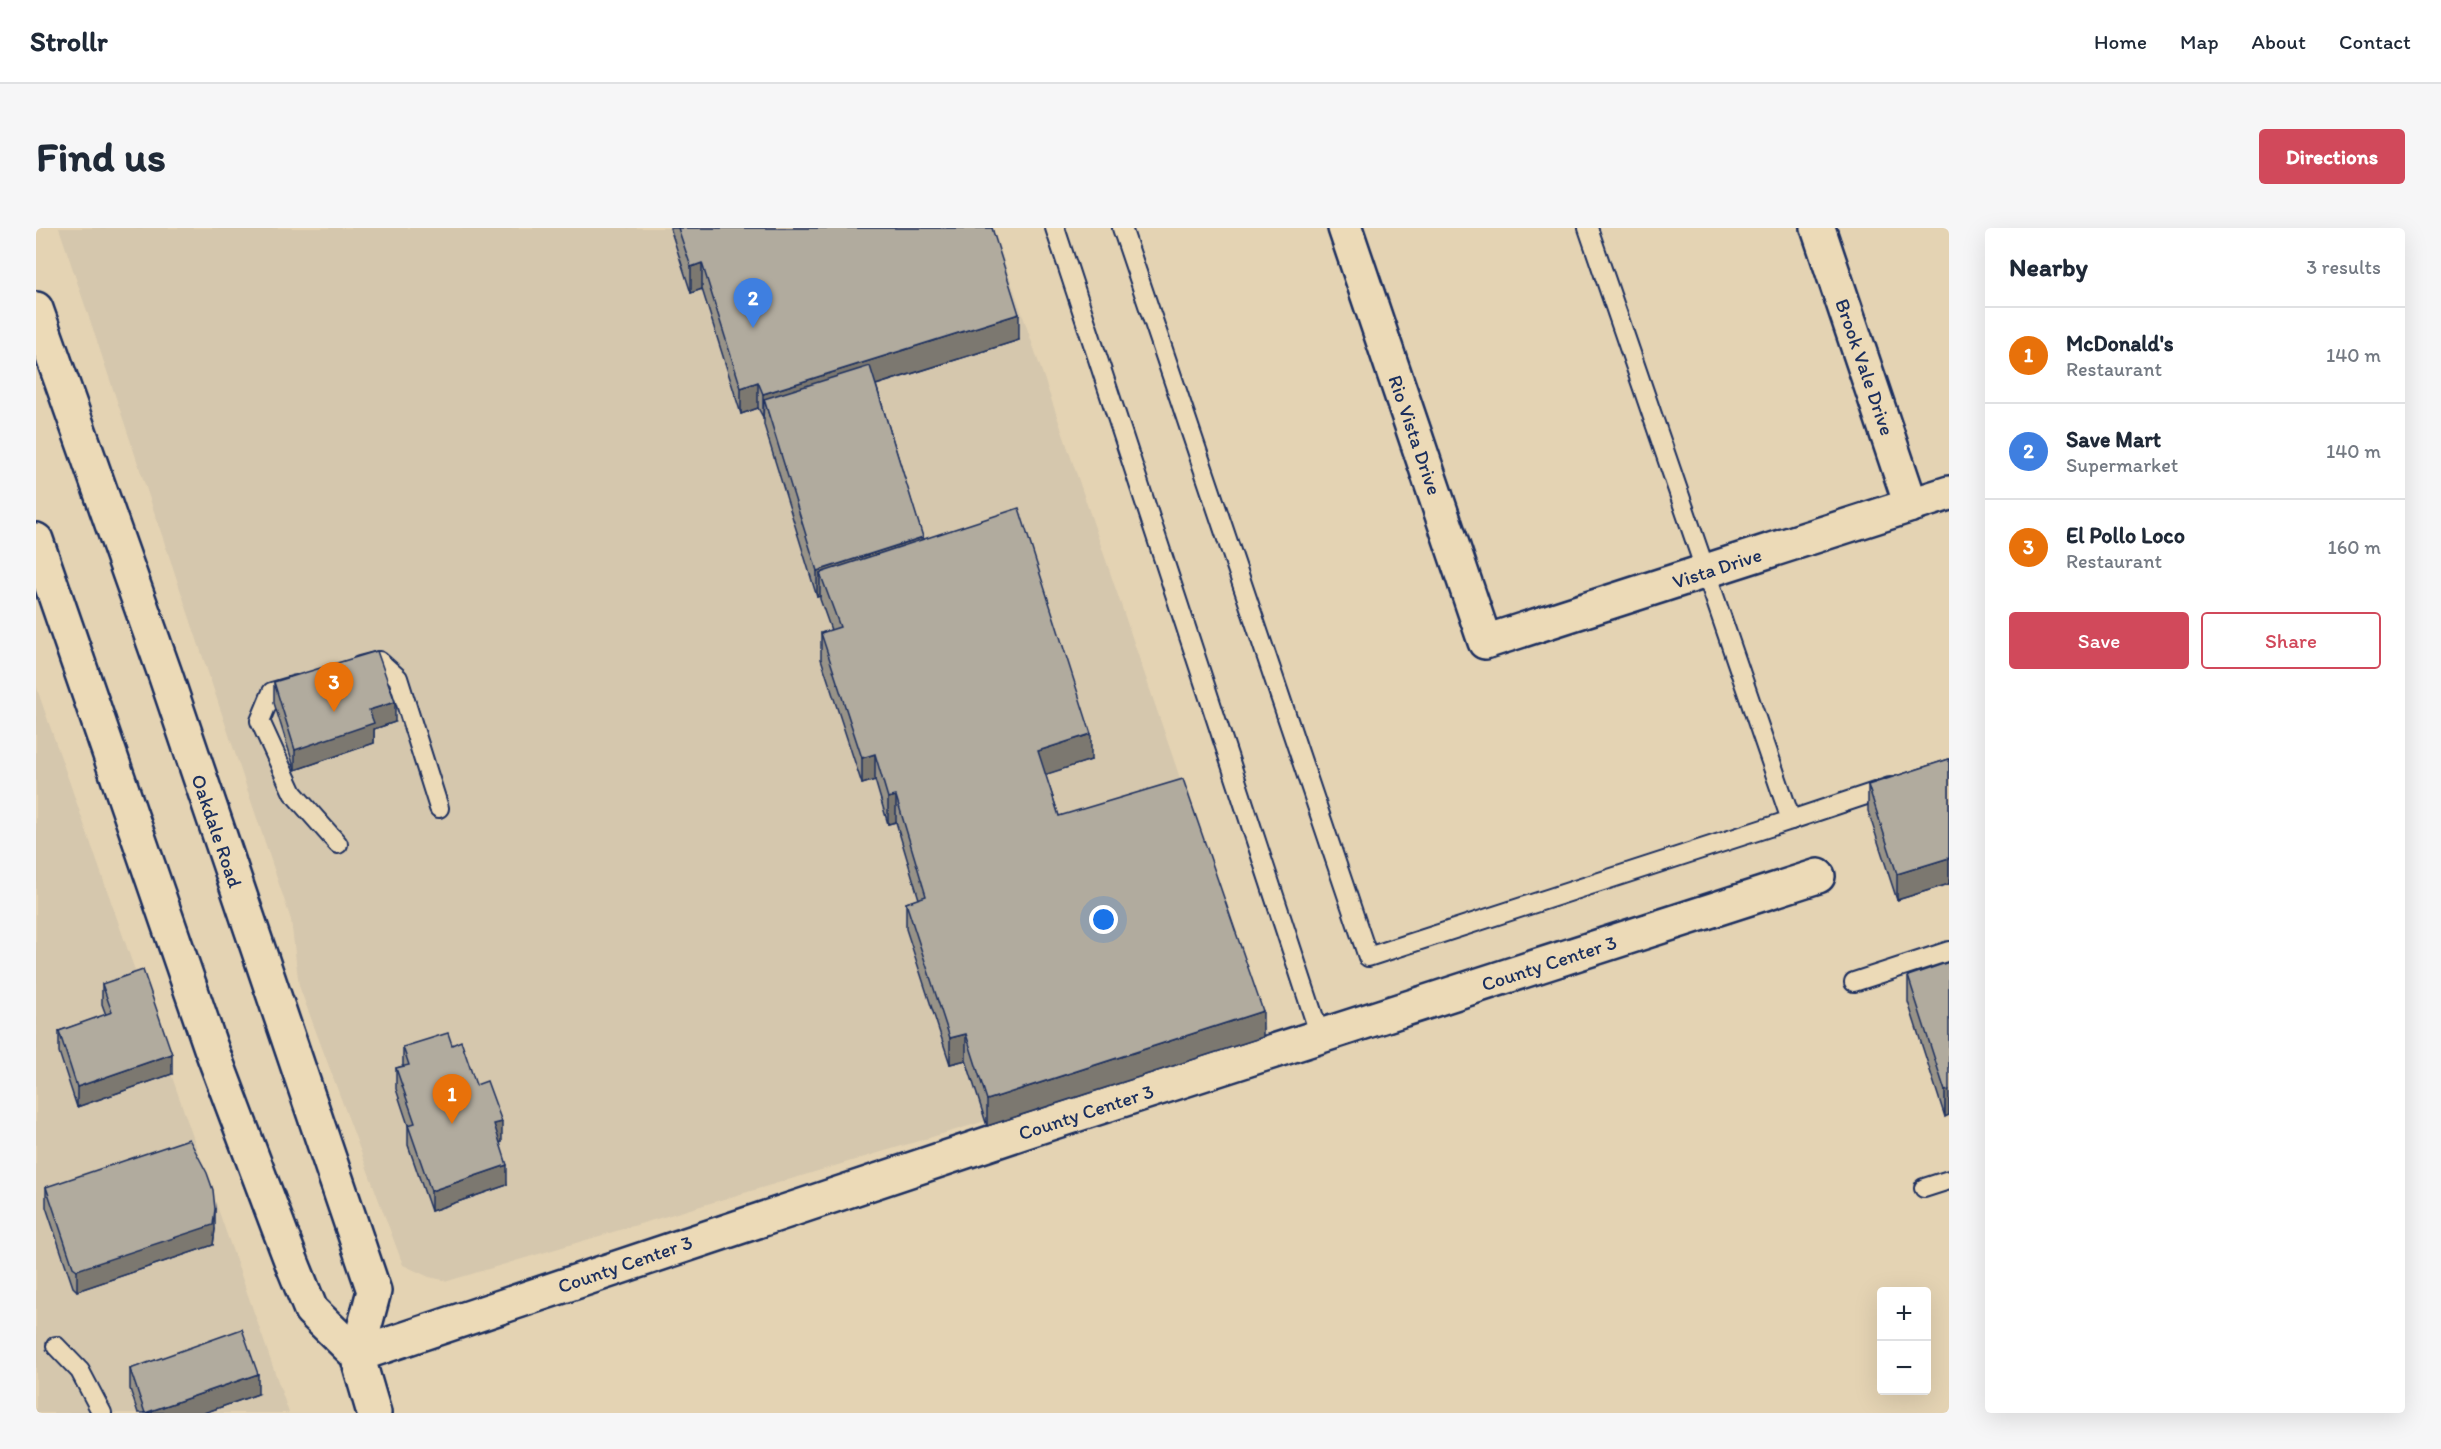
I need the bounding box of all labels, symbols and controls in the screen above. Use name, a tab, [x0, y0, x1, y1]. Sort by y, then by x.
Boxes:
text: Strollr	[30, 24, 108, 58]
text: Home	[2094, 29, 2147, 54]
text: Map	[2180, 29, 2219, 54]
text: About	[2252, 29, 2306, 54]
text: Contact	[2339, 29, 2411, 54]
button: Directions	[2259, 129, 2405, 184]
text: Find us	[36, 131, 166, 182]
text: Nearby	[2009, 251, 2088, 283]
text: 3 results	[2306, 255, 2381, 279]
pin: 2	[734, 279, 772, 328]
street label: Brook Vale Drive	[1830, 295, 1900, 439]
text: McDonald's	[2066, 330, 2174, 357]
text: 1	[2024, 343, 2033, 367]
text: 140 m	[2326, 343, 2381, 367]
text: Restaurant	[2066, 357, 2162, 381]
street label: Rio Vista Drive	[1383, 372, 1447, 498]
text: Save Mart	[2066, 426, 2161, 453]
text: 2	[2023, 439, 2034, 463]
text: 140 m	[2326, 439, 2381, 463]
text: Supermarket	[2066, 453, 2178, 477]
text: El Pollo Loco	[2066, 522, 2185, 549]
text: 3	[2023, 535, 2034, 559]
text: 160 m	[2328, 535, 2381, 559]
street label: Vista Drive	[1669, 542, 1765, 594]
text: Restaurant	[2066, 549, 2162, 573]
button: Save	[2009, 612, 2189, 669]
button: Share	[2201, 612, 2381, 669]
pin: 3	[314, 662, 354, 712]
street label: Oakdale Road	[186, 771, 248, 891]
your location	[1089, 905, 1118, 934]
street label: County Center 3	[1478, 930, 1620, 996]
pin: 1	[432, 1074, 472, 1124]
street label: County Center 3	[1015, 1079, 1157, 1145]
street label: County Center 3	[554, 1230, 696, 1298]
map controls	[1877, 1287, 1931, 1395]
button: +	[1877, 1287, 1931, 1341]
button: −	[1877, 1341, 1931, 1395]

